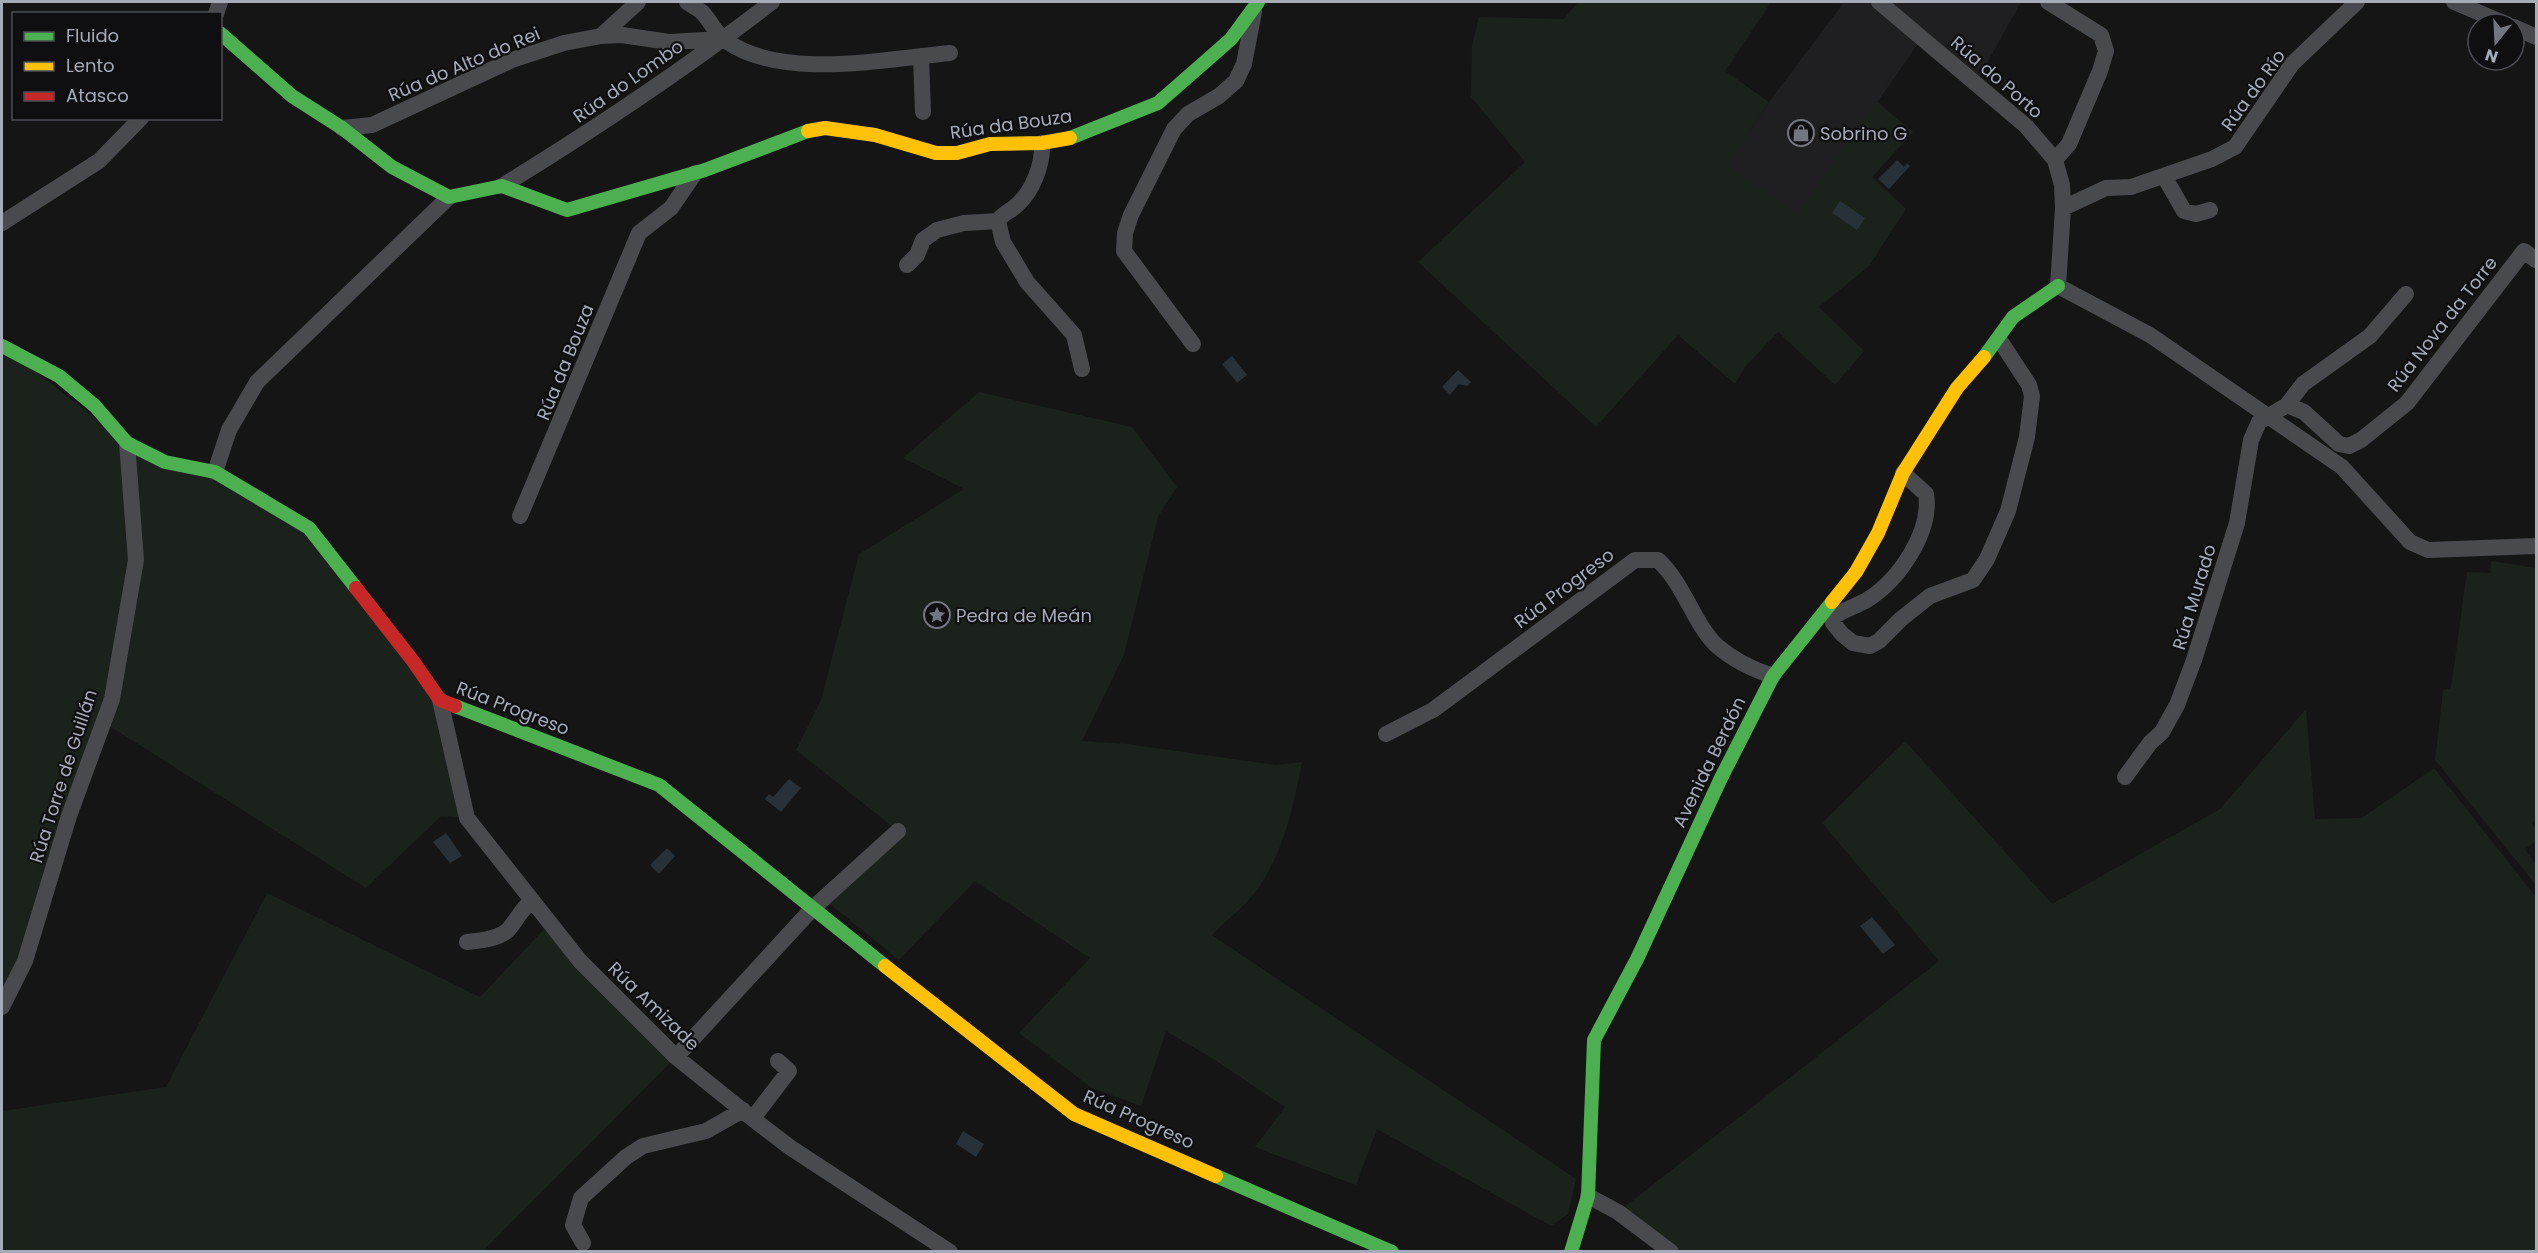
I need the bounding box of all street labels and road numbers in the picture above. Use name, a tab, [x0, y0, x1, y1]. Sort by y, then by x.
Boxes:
street label: Rúa do Alto do Rei	[384, 21, 544, 107]
street label: Rúa do Porto	[1946, 30, 2048, 124]
street label: Rúa do Lombo	[568, 34, 688, 128]
street label: Rúa do Río	[2215, 44, 2291, 136]
street label: Rúa da Bouza	[948, 103, 1074, 145]
street label: Rúa Nova da Torre	[2381, 251, 2503, 397]
street label: Rúa da Bouza	[530, 300, 600, 424]
street label: Rúa Murado	[2166, 541, 2222, 653]
street label: Rúa Progreso	[1509, 542, 1619, 634]
street label: Rúa Progreso	[453, 675, 573, 741]
street label: Rúa Torre de Guillán	[23, 686, 103, 866]
street label: Avenida Berdón	[1667, 692, 1751, 832]
street label: Rúa Amizade	[603, 956, 705, 1056]
street label: Rúa Progreso	[1080, 1083, 1198, 1155]

